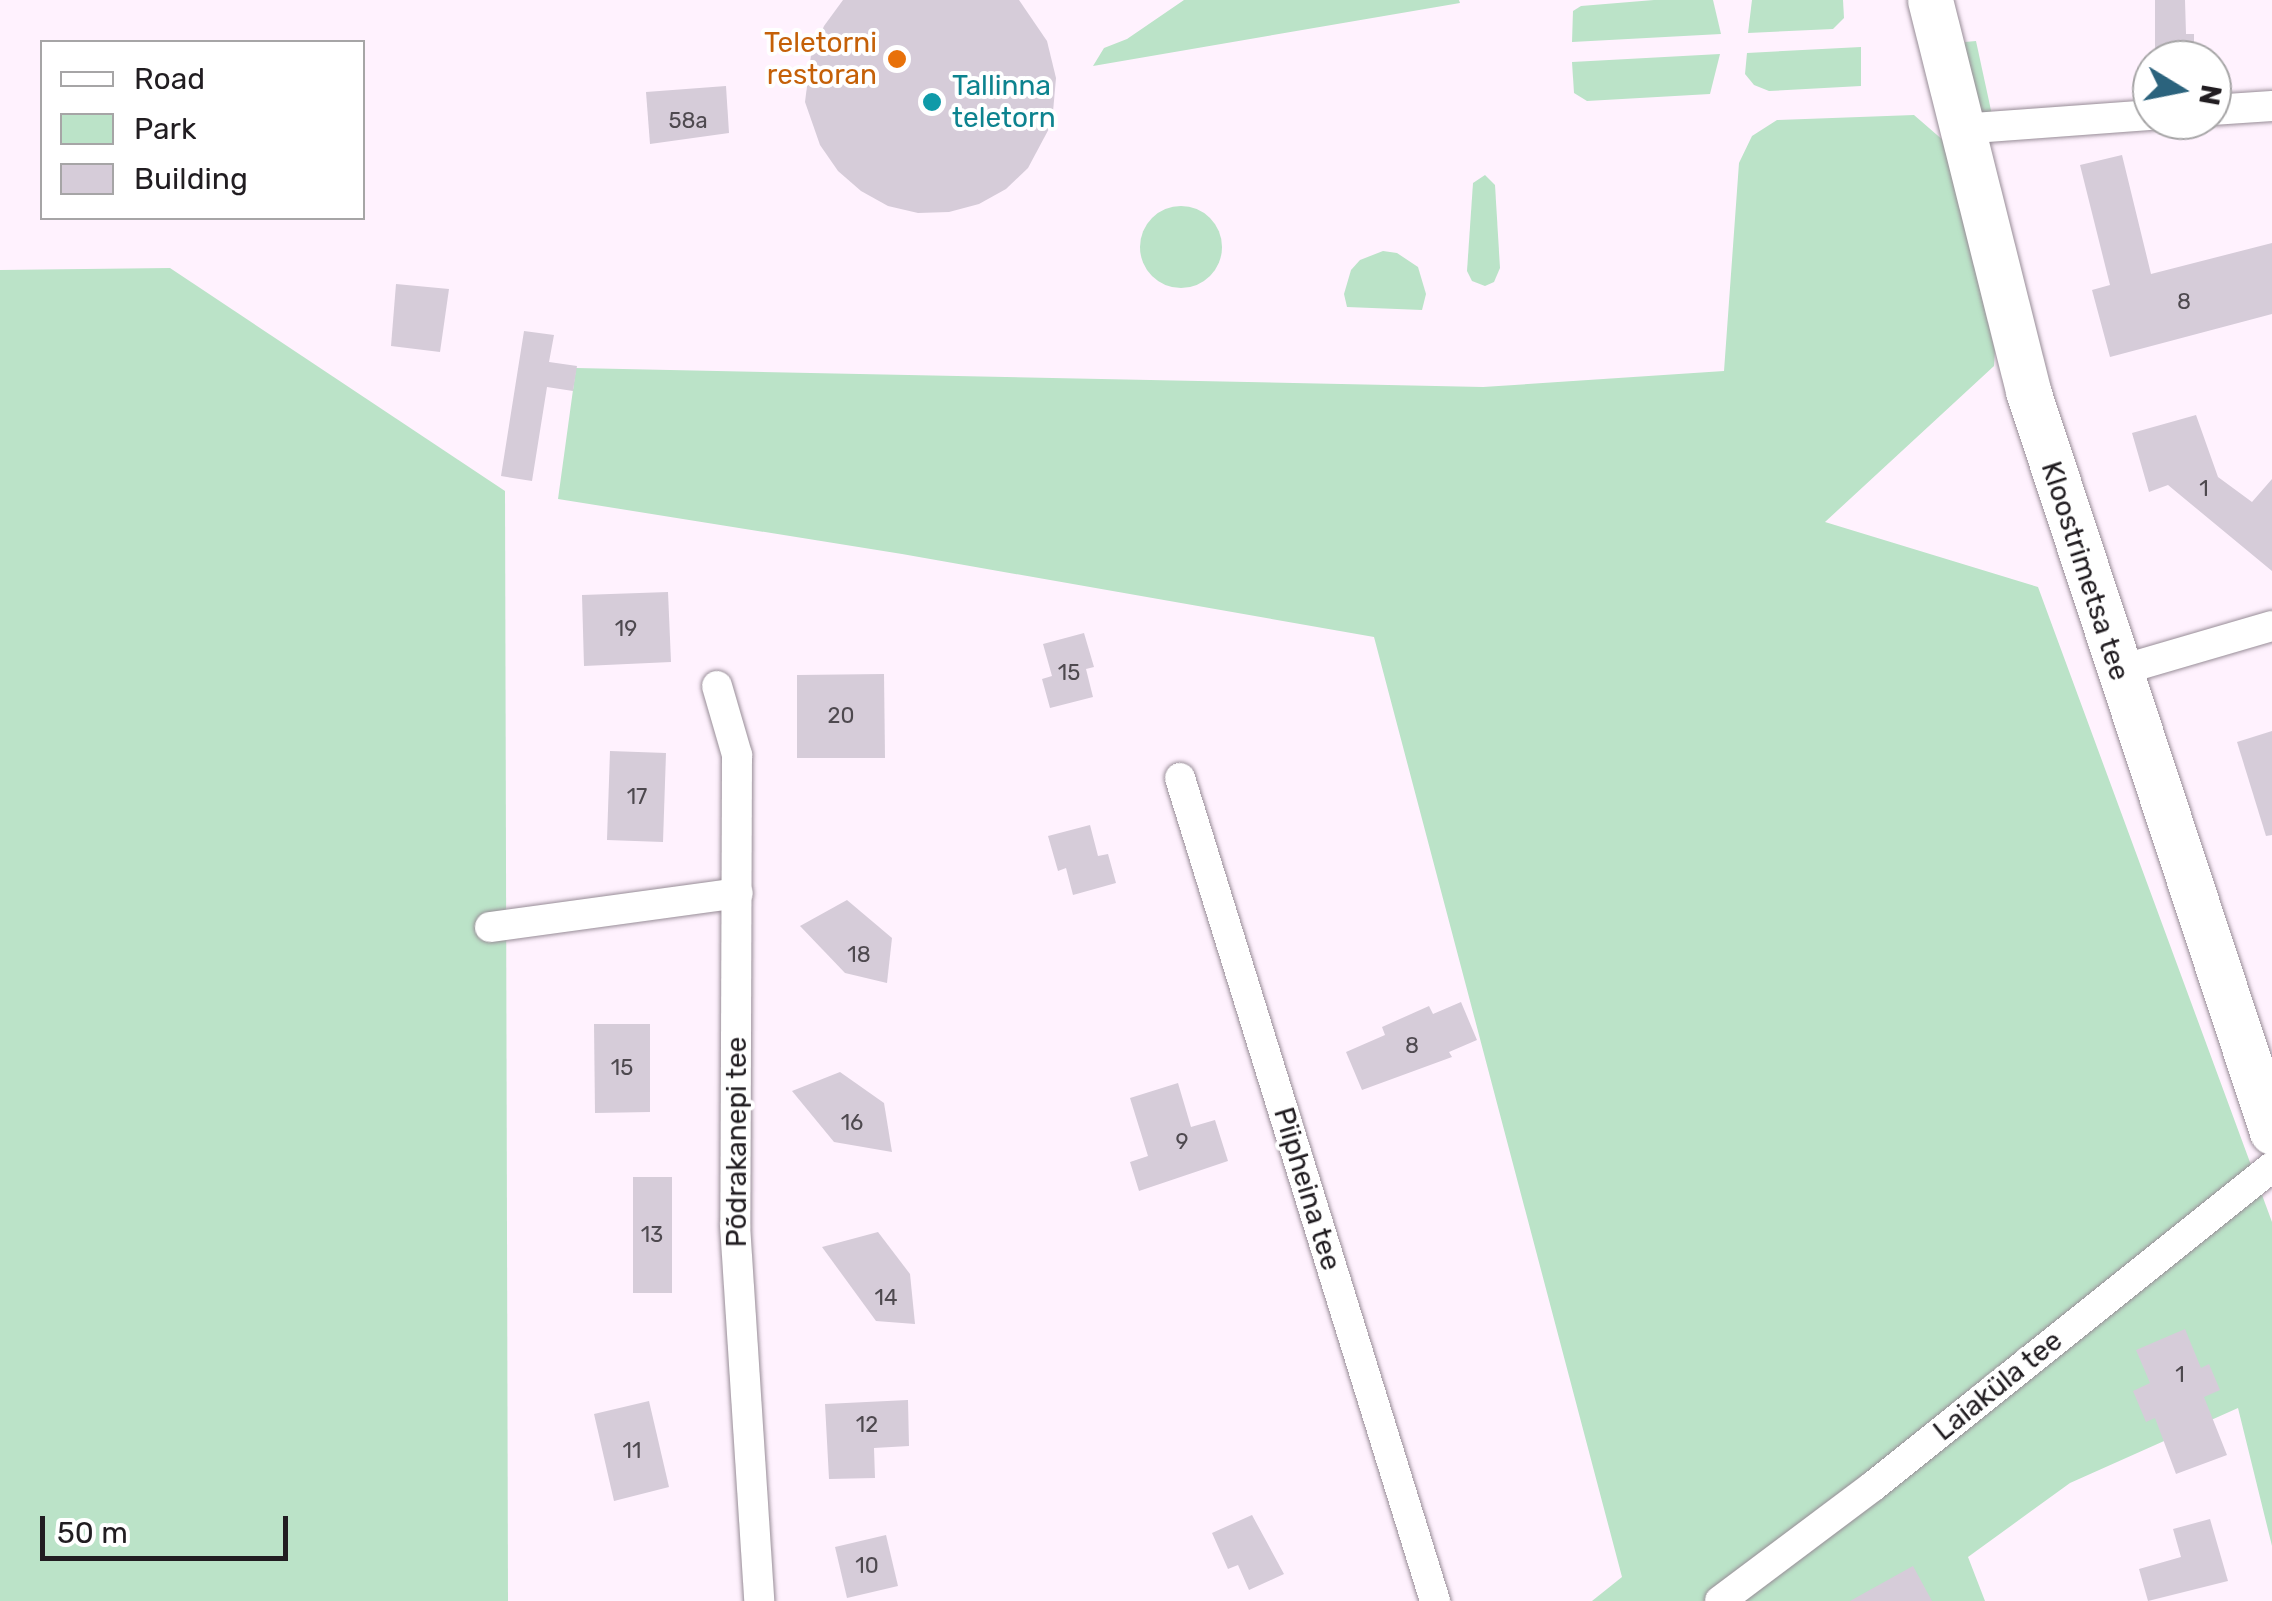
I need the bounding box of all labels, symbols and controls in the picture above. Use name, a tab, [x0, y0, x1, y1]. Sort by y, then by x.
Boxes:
place label: Teletorni restoran	[764, 26, 877, 92]
legend	[40, 40, 365, 220]
north arrow	[2132, 40, 2232, 140]
marker: Teletorni restoran	[886, 48, 908, 70]
text: Road	[134, 61, 205, 97]
place label: Tallinna teletorn	[952, 69, 1056, 135]
text: N	[2192, 82, 2228, 108]
marker: Tallinna teletorn	[921, 91, 943, 113]
house number: 58a	[668, 108, 708, 134]
text: Park	[134, 111, 196, 147]
text: Building	[134, 161, 248, 197]
house number: 8	[2177, 289, 2191, 315]
street label: Kloostrimetsa tee	[2034, 457, 2136, 685]
house number: 1	[2199, 476, 2209, 502]
house number: 19	[615, 616, 637, 642]
house number: 15	[1058, 660, 1080, 686]
house number: 20	[828, 703, 854, 729]
house number: 17	[627, 784, 647, 810]
house number: 18	[847, 942, 871, 968]
house number: 8	[1405, 1033, 1419, 1059]
street label: Põdrakanepi tee	[720, 1036, 754, 1248]
house number: 15	[611, 1055, 633, 1081]
street label: Piipheina tee	[1266, 1103, 1348, 1275]
house number: 16	[841, 1110, 863, 1136]
house number: 9	[1175, 1129, 1189, 1155]
house number: 13	[641, 1222, 663, 1248]
house number: 14	[874, 1285, 898, 1311]
street label: Laiaküla tee	[1927, 1324, 2069, 1448]
house number: 1	[2175, 1362, 2185, 1388]
house number: 12	[856, 1412, 878, 1438]
house number: 11	[623, 1438, 641, 1464]
scale bar	[45, 1496, 292, 1558]
text: 50 m	[57, 1515, 128, 1551]
house number: 10	[855, 1553, 879, 1579]

